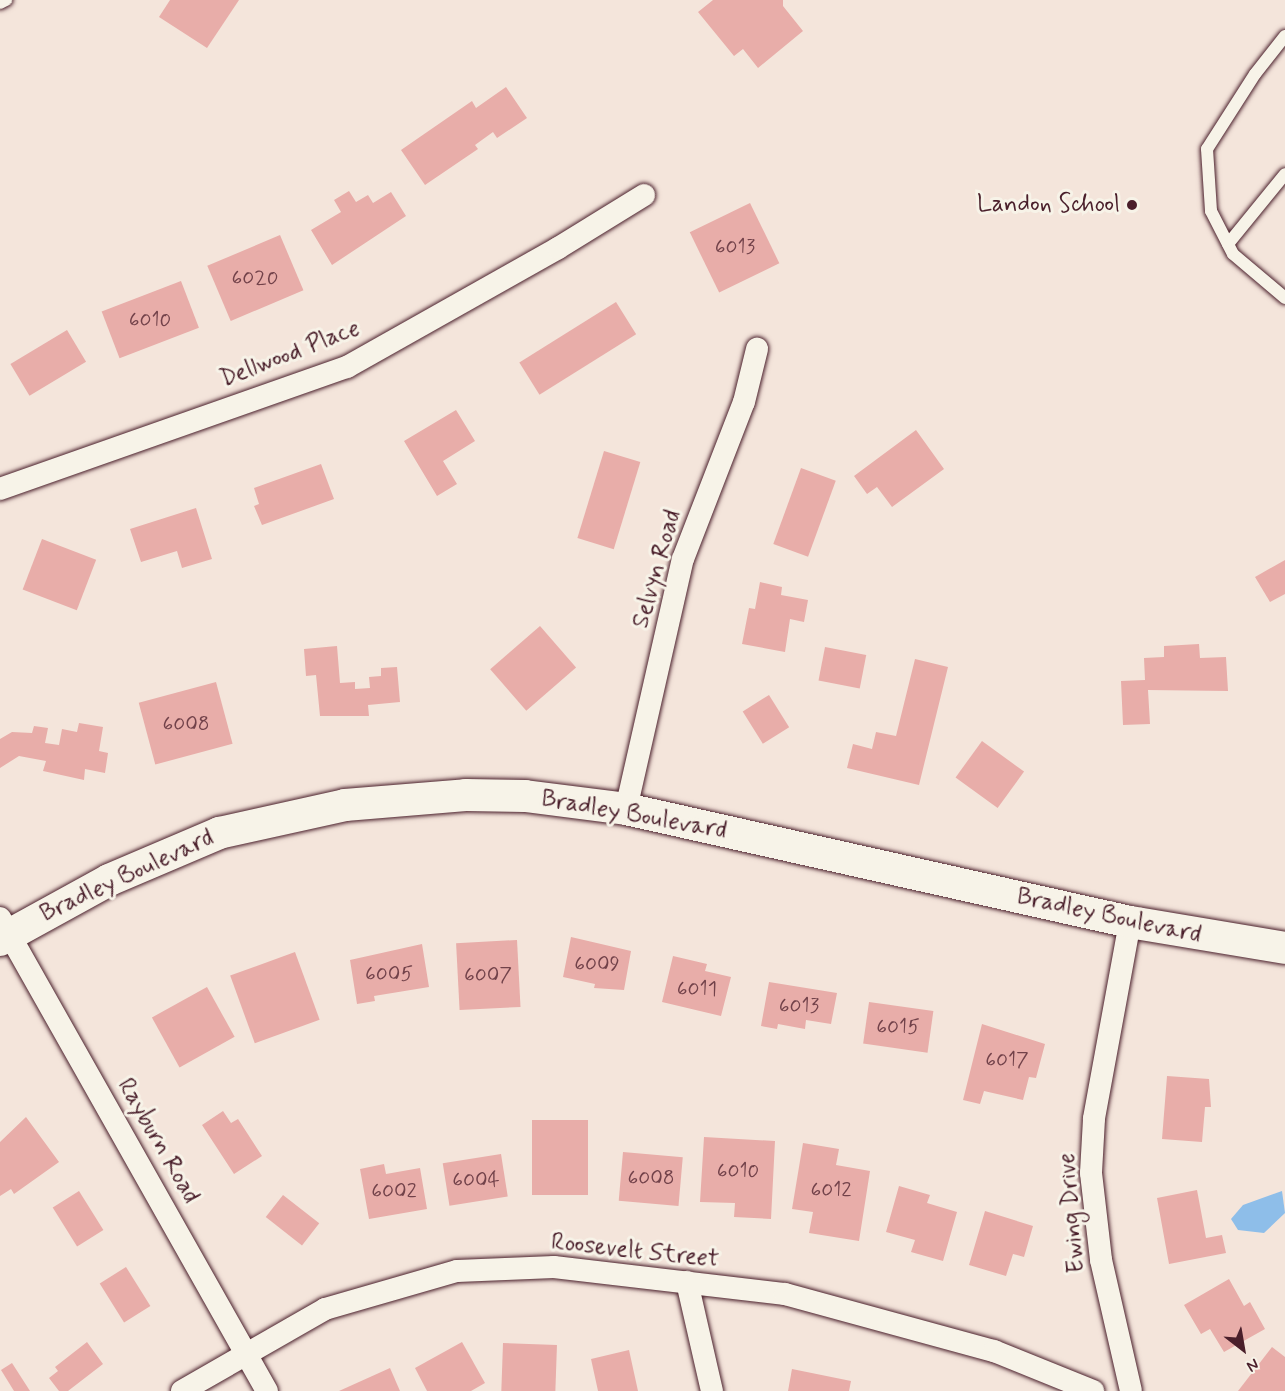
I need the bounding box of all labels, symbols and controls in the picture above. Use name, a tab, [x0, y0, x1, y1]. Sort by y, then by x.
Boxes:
place label: Landon School	[976, 191, 1120, 219]
marker: Landon School	[1125, 198, 1139, 212]
house number: 6013	[715, 234, 755, 260]
house number: 6020	[231, 265, 279, 291]
house number: 6010	[129, 307, 171, 333]
street label: Dellwood Place	[218, 315, 362, 393]
street label: Selvyn Road	[627, 507, 687, 631]
house number: 6008	[162, 711, 210, 737]
street label: Bradley Boulevard	[542, 785, 726, 845]
street label: Bradley Boulevard	[39, 825, 215, 927]
street label: Bradley Boulevard	[1017, 883, 1201, 949]
house number: 6009	[574, 951, 620, 977]
house number: 6005	[365, 961, 413, 987]
house number: 6007	[464, 962, 512, 988]
house number: 6011	[677, 976, 717, 1002]
house number: 6013	[779, 993, 819, 1019]
house number: 6015	[876, 1014, 920, 1040]
house number: 6017	[985, 1047, 1029, 1073]
street label: Rayburn Road	[111, 1074, 205, 1208]
street label: Ewing Drive	[1052, 1152, 1092, 1274]
house number: 6010	[717, 1158, 759, 1184]
house number: 6008	[627, 1165, 675, 1191]
house number: 6004	[452, 1167, 500, 1193]
house number: 6012	[810, 1177, 852, 1203]
house number: 6002	[371, 1178, 417, 1204]
street label: Roosevelt Street	[550, 1228, 720, 1274]
north arrow	[1213, 1319, 1273, 1379]
text: N	[1243, 1353, 1263, 1377]

